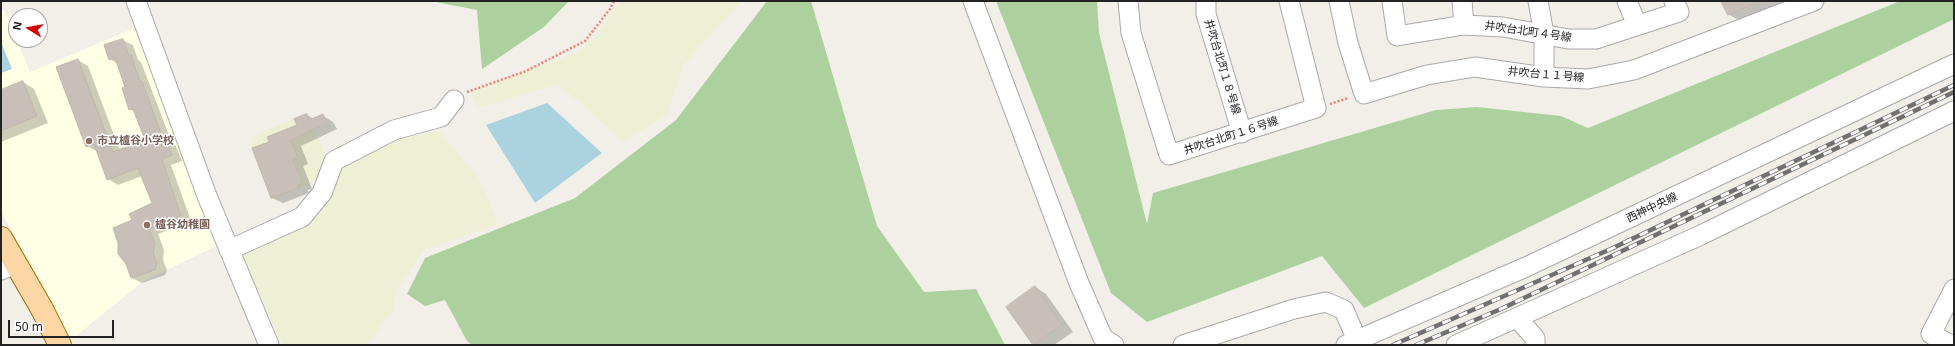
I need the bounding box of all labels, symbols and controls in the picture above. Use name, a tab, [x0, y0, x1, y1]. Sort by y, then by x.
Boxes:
north arrow	[8, 8, 48, 48]
street label: 井吹台北町１８号線	[1201, 18, 1243, 116]
street label: 井吹台北町４号線	[1484, 19, 1572, 45]
text: N	[8, 20, 25, 32]
street label: 井吹台１１号線	[1507, 65, 1585, 85]
street label: 井吹台北町１６号線	[1182, 114, 1280, 158]
place label: 市立櫨谷小学校	[97, 134, 174, 148]
marker: 市立櫨谷小学校	[84, 136, 94, 146]
street label: 西神中央線	[1624, 190, 1680, 226]
place label: 櫨谷幼稚園	[155, 218, 210, 232]
marker: 櫨谷幼稚園	[142, 220, 152, 230]
scale bar	[10, 312, 116, 338]
text: 50 m	[15, 318, 43, 335]

